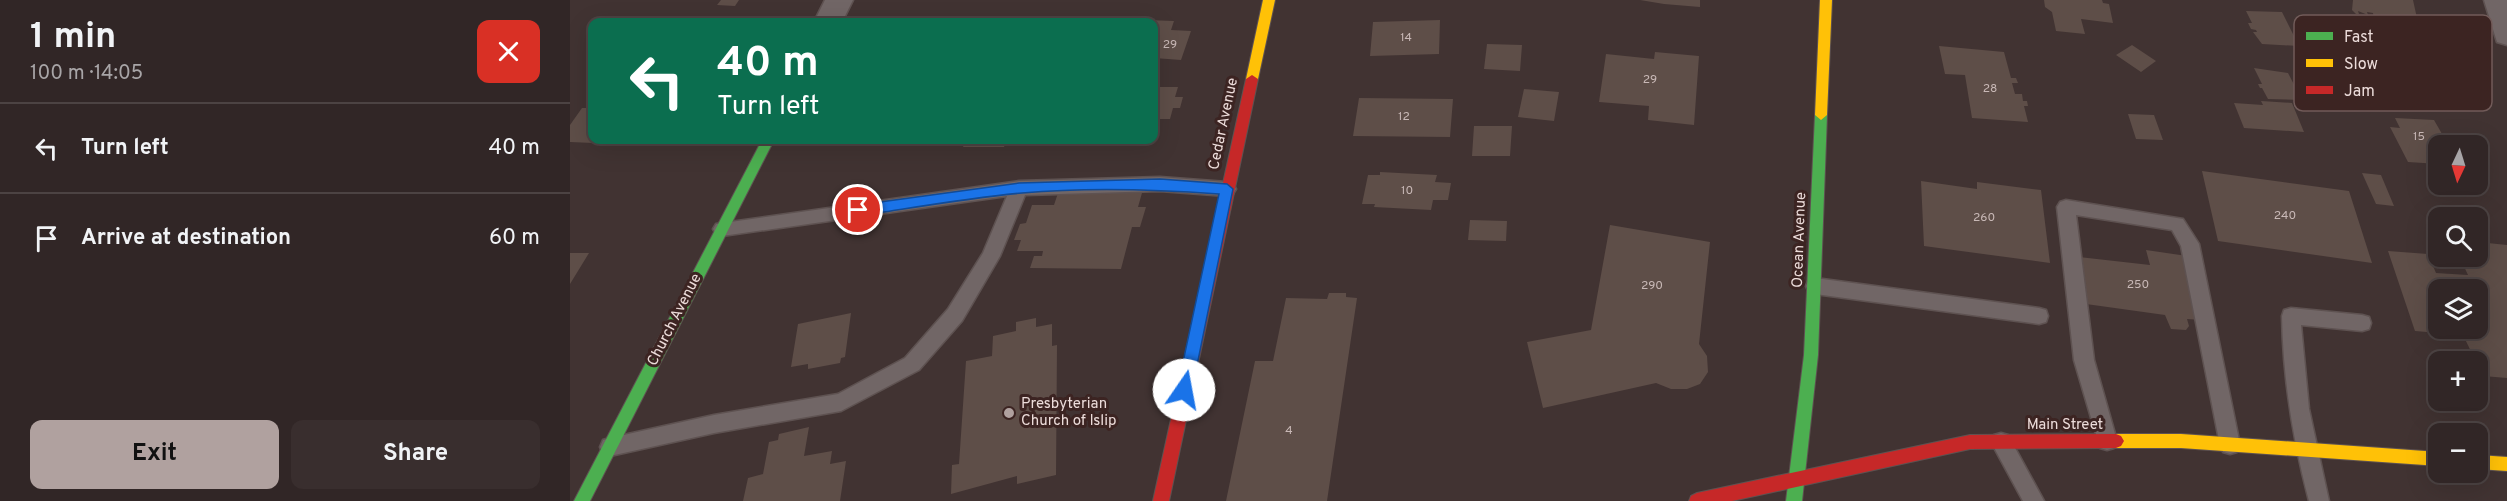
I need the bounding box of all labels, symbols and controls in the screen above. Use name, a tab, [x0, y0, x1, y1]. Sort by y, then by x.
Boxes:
text: 1 min	[30, 15, 116, 61]
legend	[2294, 15, 2492, 111]
button: close	[477, 20, 540, 83]
text: Fast	[2344, 28, 2374, 48]
house number: 14	[1400, 30, 1412, 46]
house number: 29	[1163, 37, 1177, 53]
text: 40 m	[717, 38, 819, 91]
icon: left	[618, 42, 696, 120]
text: Slow	[2344, 55, 2378, 75]
text: 100 m · 14:05	[30, 61, 143, 87]
house number: 29	[1643, 72, 1657, 88]
street label: Cedar Avenue	[1205, 76, 1243, 172]
house number: 28	[1983, 81, 1997, 97]
text: Jam	[2344, 82, 2375, 102]
text: Turn left	[717, 90, 819, 124]
house number: 12	[1398, 109, 1410, 125]
house number: 15	[2413, 129, 2425, 145]
icon: left	[30, 132, 63, 165]
text: Turn left	[81, 135, 169, 162]
text: 40 m	[488, 135, 540, 162]
north arrow	[2428, 135, 2488, 195]
map controls	[2428, 135, 2488, 483]
house number: 10	[1401, 183, 1413, 199]
pin	[832, 184, 883, 235]
street label: Ocean Avenue	[1789, 192, 1811, 288]
icon: arrive	[841, 193, 874, 226]
button: search	[2428, 207, 2488, 267]
house number: 240	[2274, 208, 2296, 224]
house number: 260	[1973, 210, 1995, 226]
icon: arrive	[30, 222, 63, 255]
text: Arrive at destination	[81, 225, 291, 252]
text: 60 m	[489, 225, 540, 252]
street label: Church Avenue	[644, 271, 706, 369]
house number: 250	[2127, 277, 2149, 293]
house number: 290	[1641, 278, 1663, 294]
button: layers	[2428, 279, 2488, 339]
button: +	[2428, 351, 2488, 411]
position arrow	[1152, 358, 1216, 422]
place label: Presbyterian Church of Islip	[1021, 395, 1117, 431]
marker: Presbyterian Church of Islip	[1002, 406, 1016, 420]
street label: Main Street	[2027, 416, 2103, 435]
button: Exit	[30, 420, 279, 489]
button: Share	[291, 420, 540, 489]
house number: 4	[1285, 423, 1293, 439]
button: −	[2428, 423, 2488, 483]

